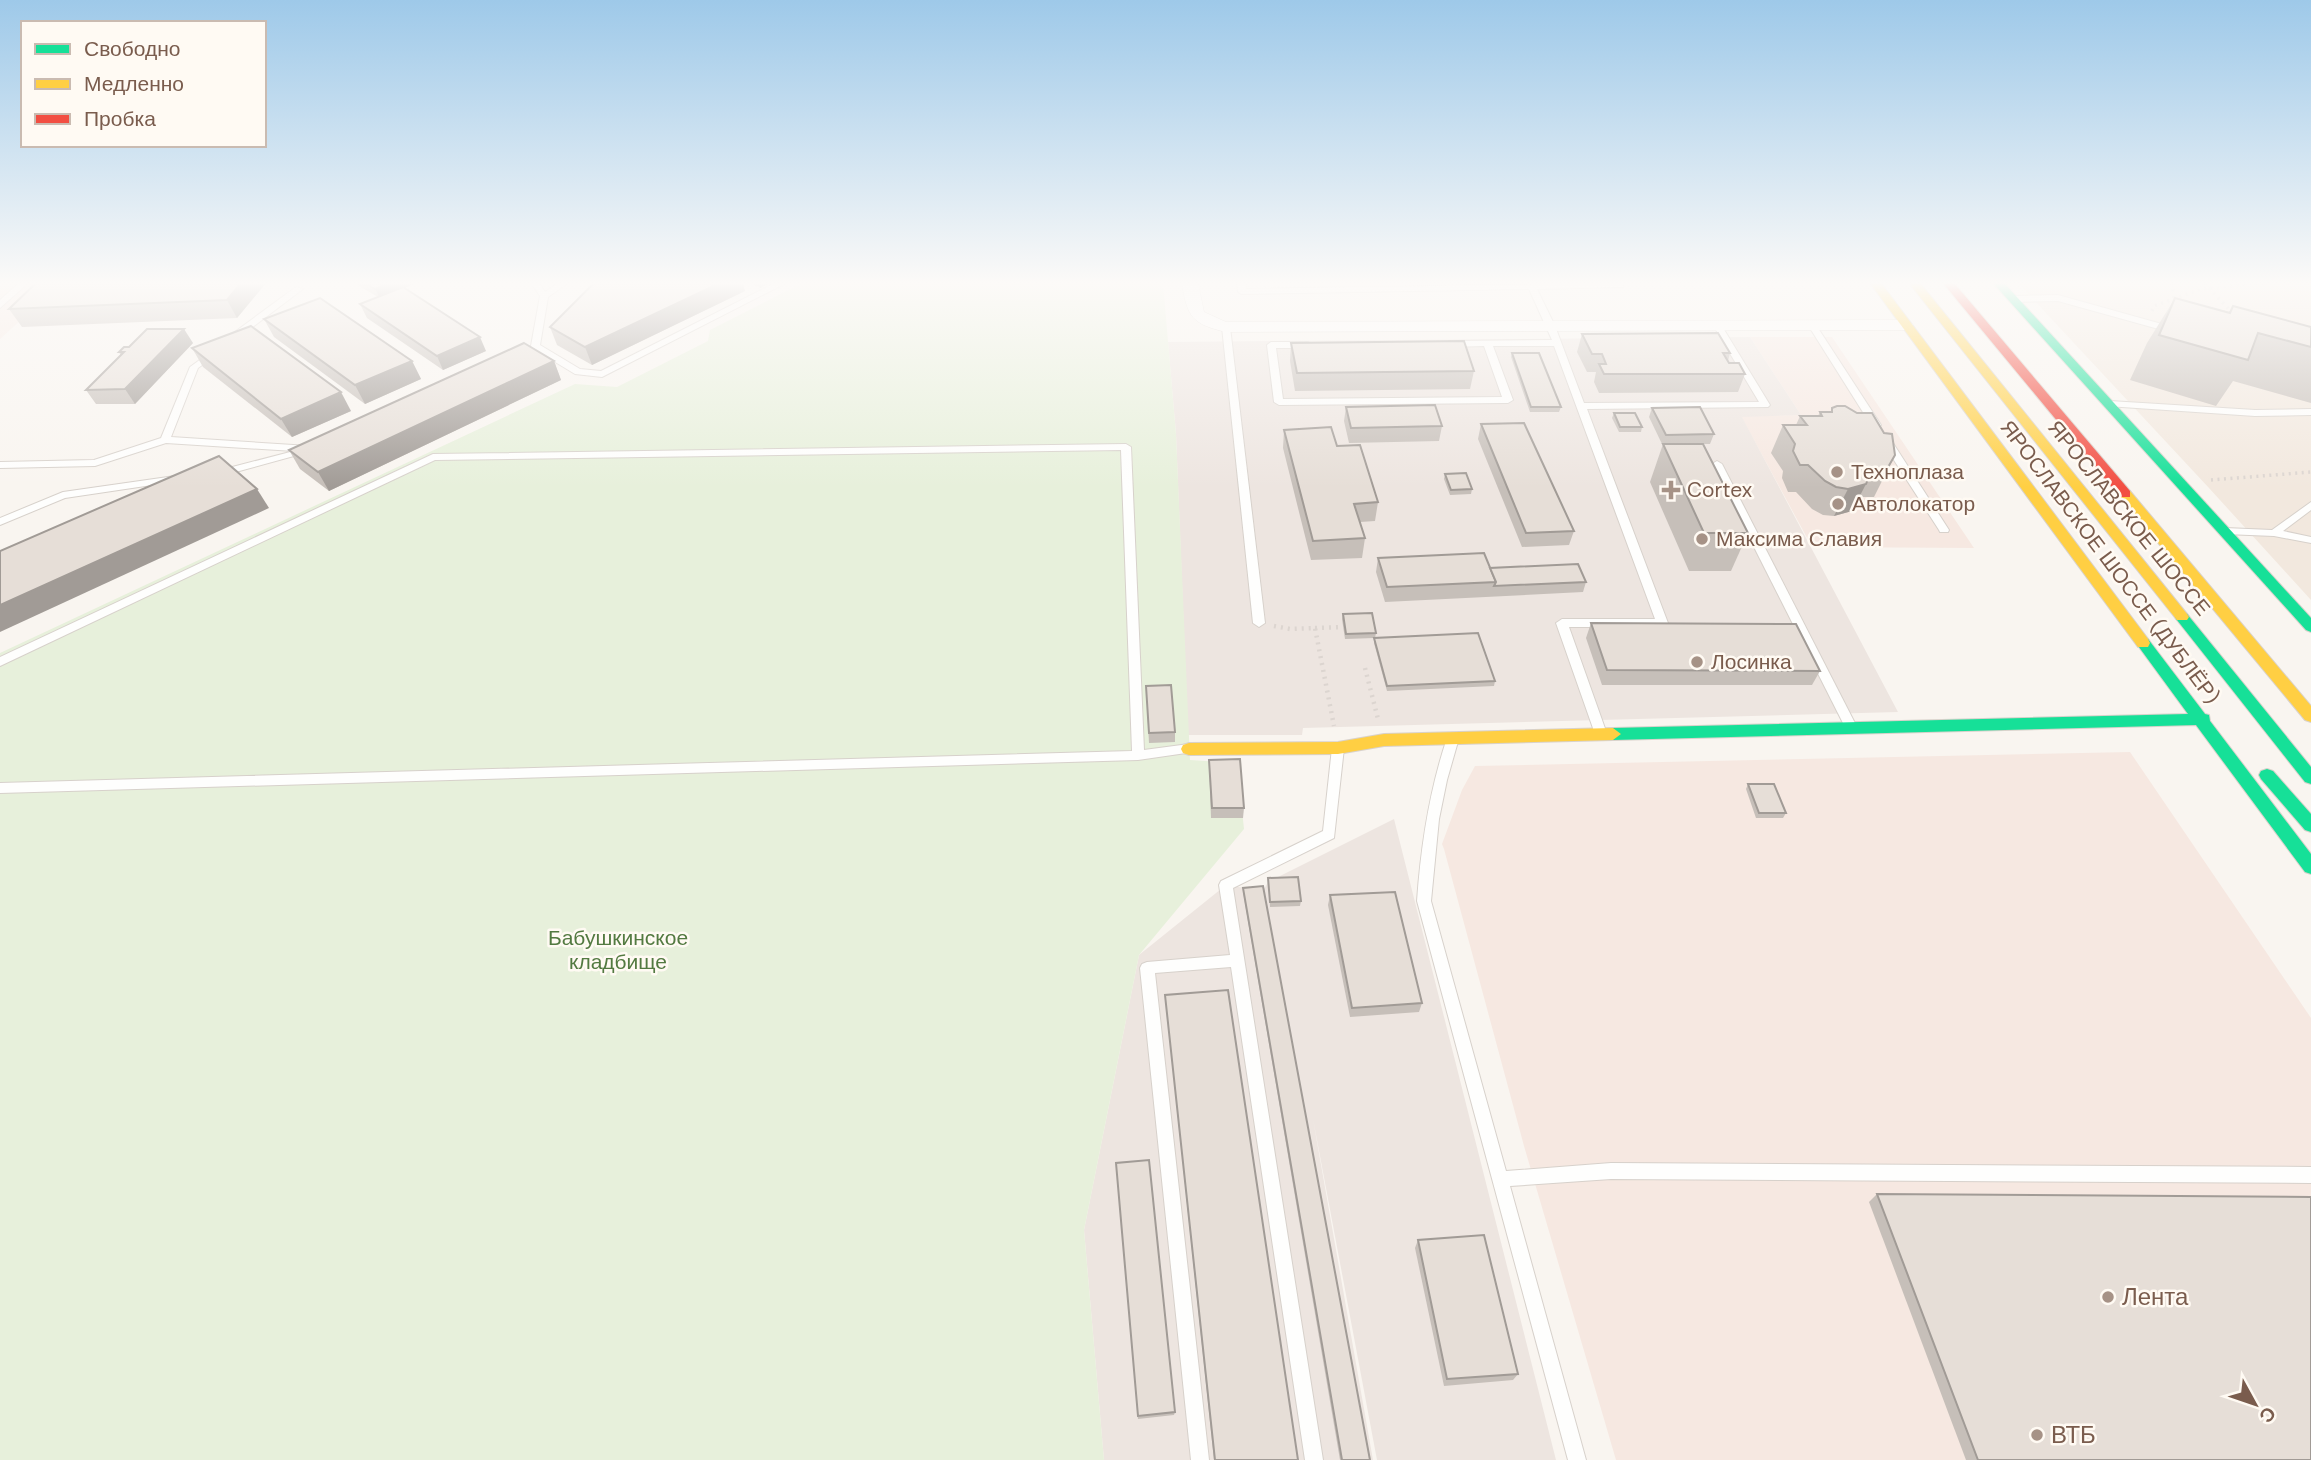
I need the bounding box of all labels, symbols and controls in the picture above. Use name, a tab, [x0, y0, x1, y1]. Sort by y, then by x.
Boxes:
legend	[21, 21, 266, 147]
text: Свободно	[84, 35, 181, 63]
text: Медленно	[84, 70, 184, 98]
text: Пробка	[84, 105, 156, 133]
street label: ЯРОСЛАВСКОЕ ШОССЕ (ДУБЛЁР)	[1994, 415, 2226, 709]
street label: ЯРОСЛАВСКОЕ ШОССЕ	[2041, 415, 2217, 621]
place label: Техноплаза	[1851, 458, 1964, 486]
marker: Техноплаза	[1829, 464, 1845, 480]
place label: Cortex	[1687, 476, 1752, 504]
marker: Cortex	[1661, 480, 1681, 500]
place label: Автолокатор	[1852, 490, 1975, 518]
marker: Автолокатор	[1830, 496, 1846, 512]
place label: Максима Славия	[1716, 525, 1882, 553]
marker: Максима Славия	[1694, 531, 1710, 547]
place label: Лосинка	[1711, 648, 1792, 676]
marker: Лосинка	[1689, 654, 1705, 670]
park label: Бабушкинское кладбище	[548, 924, 688, 976]
place label: Лента	[2122, 1281, 2189, 1312]
marker: Лента	[2100, 1289, 2116, 1305]
north arrow	[2220, 1369, 2290, 1439]
text: С	[2253, 1401, 2282, 1428]
place label: ВТБ	[2051, 1419, 2096, 1450]
marker: ВТБ	[2029, 1427, 2045, 1443]

